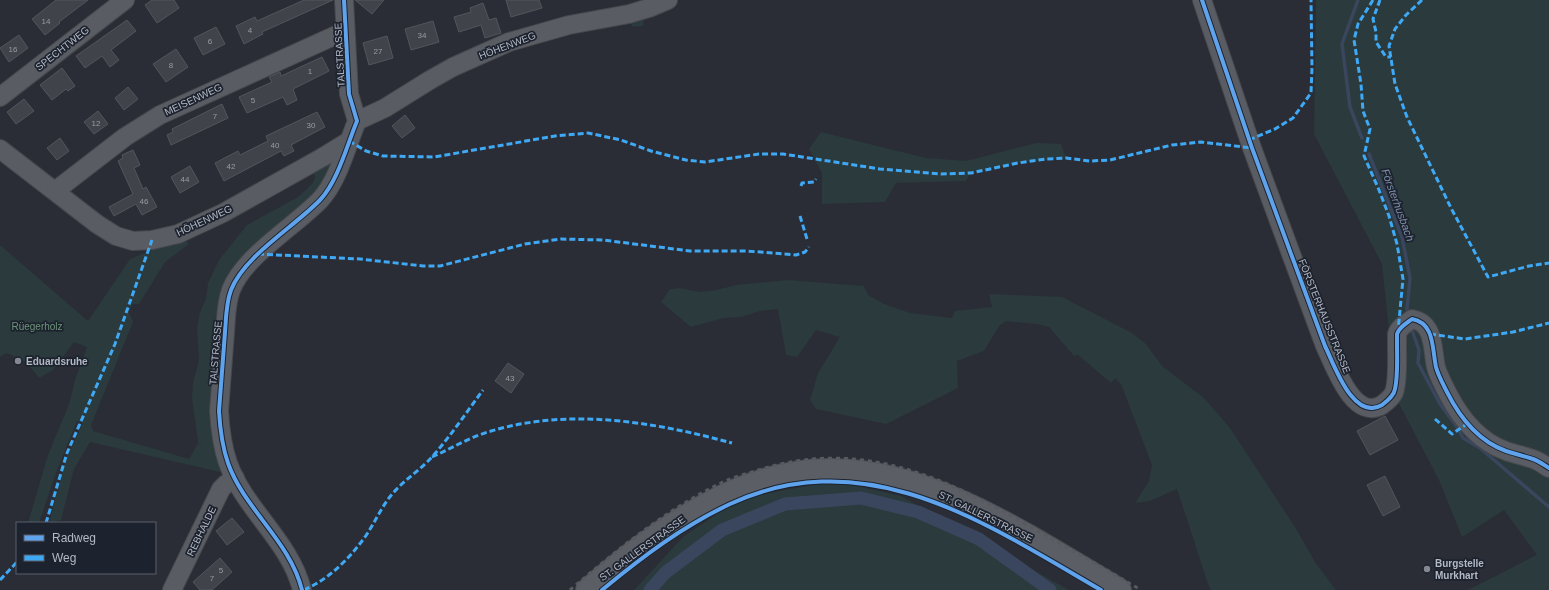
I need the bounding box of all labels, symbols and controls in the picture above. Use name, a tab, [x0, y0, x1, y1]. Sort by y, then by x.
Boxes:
house number: 14	[42, 17, 51, 26]
street label: TALSTRASSE	[332, 22, 347, 87]
street label: SPECHTWEG	[34, 24, 91, 73]
house number: 4	[248, 26, 253, 35]
street label: HÖHENWEG	[477, 30, 537, 61]
house number: 34	[418, 31, 427, 40]
house number: 6	[208, 37, 213, 46]
house number: 16	[9, 45, 18, 54]
house number: 27	[374, 47, 383, 56]
house number: 8	[169, 61, 174, 70]
house number: 1	[308, 67, 313, 76]
street label: MEISENWEG	[163, 81, 224, 118]
house number: 5	[251, 96, 256, 105]
house number: 7	[213, 112, 218, 121]
house number: 12	[92, 119, 101, 128]
house number: 30	[307, 121, 316, 130]
house number: 40	[271, 141, 280, 150]
house number: 42	[227, 162, 236, 171]
water label: Försterhusbach	[1379, 167, 1417, 243]
house number: 44	[181, 175, 190, 184]
house number: 46	[140, 197, 149, 206]
street label: HÖHENWEG	[175, 203, 234, 238]
street label: FÖRSTERHAUSSTRASSE	[1297, 257, 1353, 375]
street label: TALSTRASSE	[207, 320, 224, 386]
park label: Rüegerholz	[11, 321, 63, 332]
marker: Eduardsruhe	[13, 356, 23, 366]
place label: Eduardsruhe	[26, 356, 88, 367]
house number: 43	[506, 374, 515, 383]
street label: ST. GALLERSTRASSE	[937, 489, 1035, 544]
street label: REBHALDE	[185, 504, 218, 558]
street label: ST. GALLERSTRASSE	[597, 513, 688, 583]
legend	[16, 522, 156, 574]
text: Radweg	[52, 531, 96, 545]
text: Weg	[52, 551, 76, 565]
place label: Burgstelle Murkhart	[1435, 558, 1484, 581]
marker: Burgstelle Murkhart	[1422, 564, 1432, 574]
house number: 5	[219, 566, 224, 575]
house number: 7	[210, 574, 215, 583]

